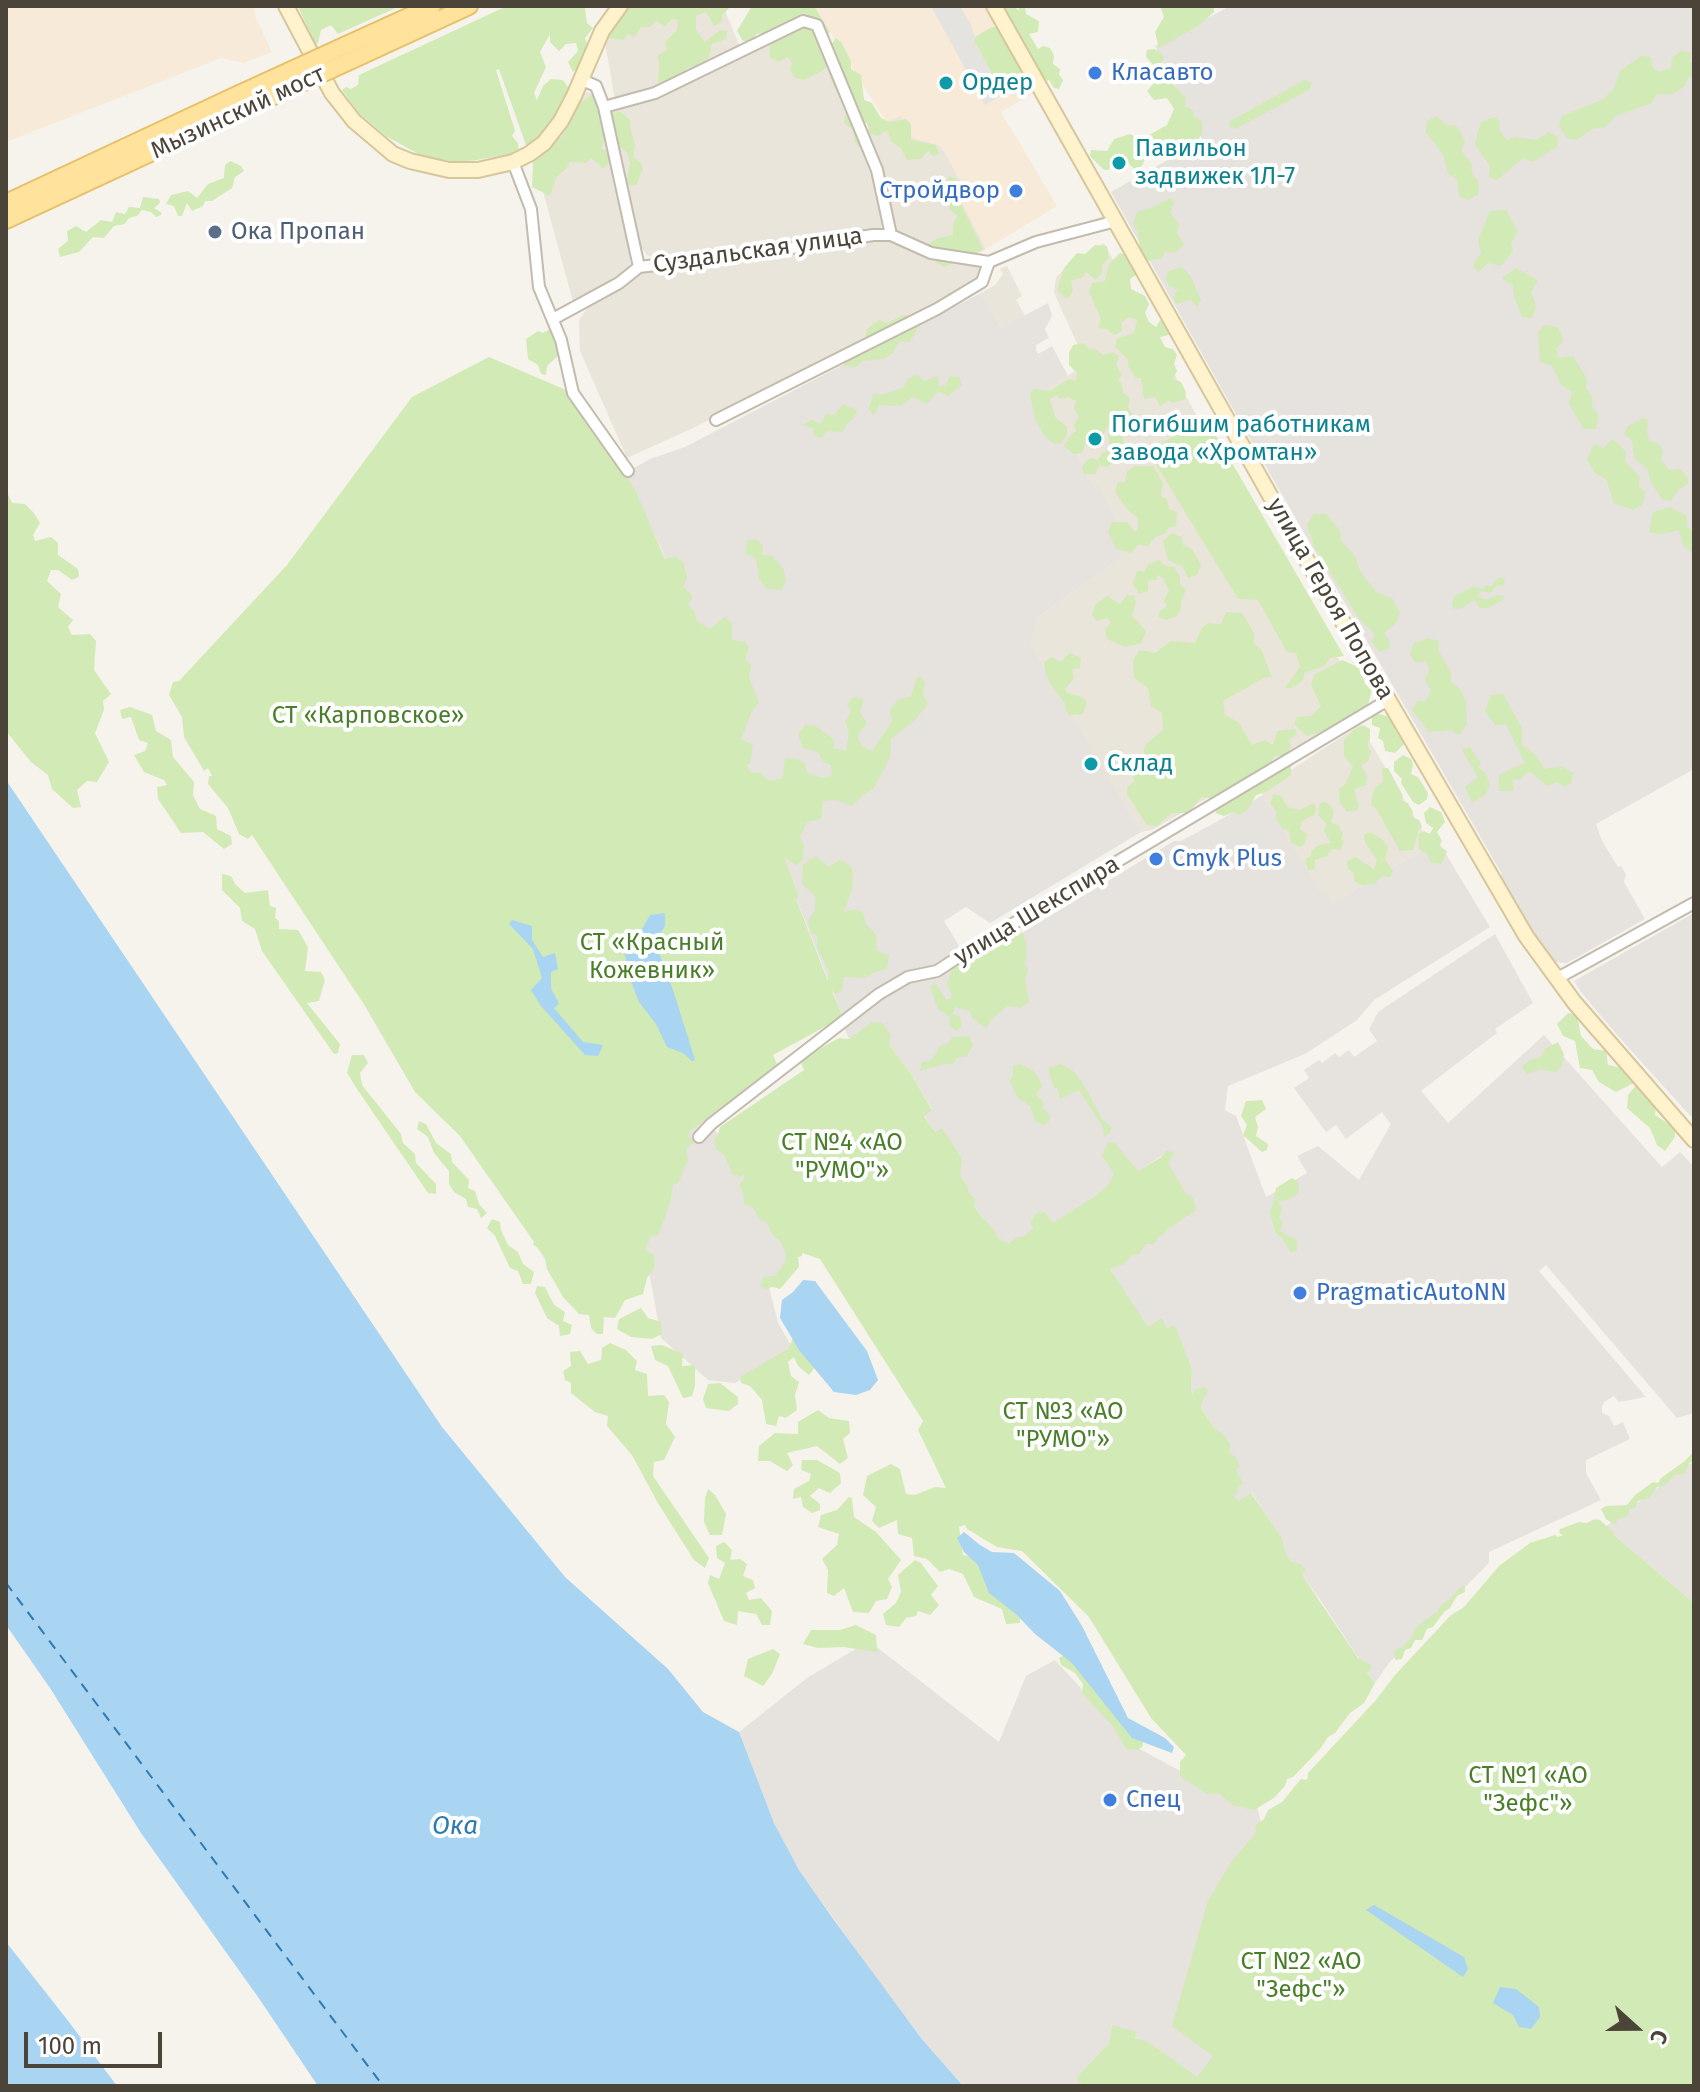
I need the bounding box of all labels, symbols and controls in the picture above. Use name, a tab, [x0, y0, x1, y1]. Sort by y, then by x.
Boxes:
place label: Класавто	[1111, 59, 1214, 87]
street label: Мызинский мост	[147, 60, 329, 166]
marker: Класавто	[1086, 64, 1104, 82]
place label: Ордер	[962, 69, 1033, 97]
marker: Ордер	[937, 74, 955, 92]
place label: Павильон задвижек 1Л-7	[1135, 135, 1295, 191]
marker: Павильон задвижек 1Л-7	[1110, 154, 1128, 172]
place label: Стройдвор	[879, 177, 1000, 205]
marker: Стройдвор	[1007, 182, 1025, 200]
place label: Ока Пропан	[231, 218, 365, 246]
street label: Суздальская улица	[651, 222, 865, 280]
marker: Ока Пропан	[206, 223, 224, 241]
place label: Погибшим работникам завода «Хромтан»	[1111, 411, 1371, 467]
marker: Погибшим работникам завода «Хромтан»	[1086, 430, 1104, 448]
street label: улица Героя Попова	[1260, 493, 1400, 705]
park label: СТ «Карповское»	[272, 702, 464, 730]
place label: Склад	[1107, 750, 1173, 778]
marker: Склад	[1082, 755, 1100, 773]
place label: Cmyk Plus	[1172, 845, 1282, 873]
street label: улица Шекспира	[949, 850, 1125, 972]
marker: Cmyk Plus	[1147, 850, 1165, 868]
park label: СТ «Красный Кожевник»	[580, 929, 724, 985]
park label: СТ №4 «АО "РУМО"»	[781, 1129, 903, 1185]
place label: PragmaticAutoNN	[1316, 1279, 1507, 1307]
marker: PragmaticAutoNN	[1291, 1284, 1309, 1302]
park label: СТ №3 «АО "РУМО"»	[1002, 1398, 1124, 1454]
park label: СТ №1 «АО "Зефс"»	[1468, 1762, 1588, 1818]
place label: Спец	[1126, 1786, 1180, 1814]
marker: Спец	[1101, 1791, 1119, 1809]
water label: Ока	[432, 1811, 478, 1843]
park label: СТ №2 «АО "Зефс"»	[1240, 1948, 1362, 2004]
north arrow	[1596, 1988, 1676, 2068]
scale bar	[28, 2016, 166, 2066]
text: С	[1644, 2026, 1674, 2048]
text: 100 m	[38, 2032, 102, 2060]

